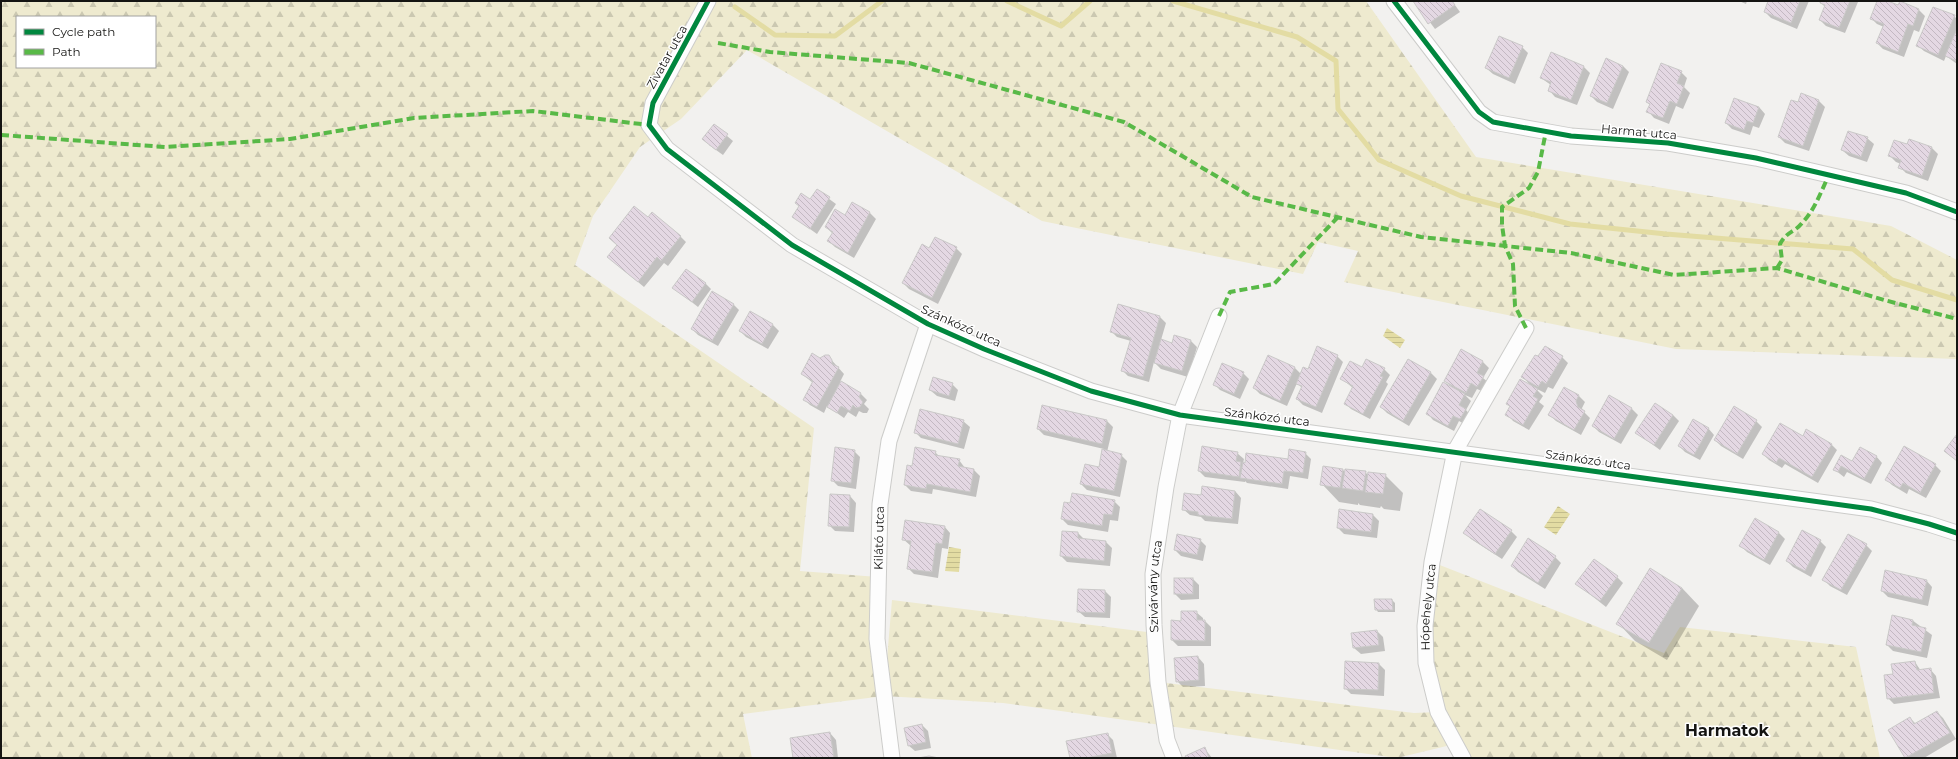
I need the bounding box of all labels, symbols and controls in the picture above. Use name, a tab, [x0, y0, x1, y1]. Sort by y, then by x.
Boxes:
legend	[16, 16, 156, 68]
street label: Zivatar utca	[643, 22, 690, 91]
text: Cycle path	[52, 24, 115, 39]
text: Path	[52, 44, 81, 59]
street label: Harmat utca	[1601, 121, 1678, 142]
street label: Szánkózó utca	[919, 301, 1004, 350]
street label: Szánkózó utca	[1223, 404, 1311, 429]
street label: Szánkózó utca	[1544, 446, 1632, 473]
street label: Kilátó utca	[871, 506, 887, 570]
street label: Szivárvány utca	[1145, 539, 1165, 633]
street label: Hópehely utca	[1417, 563, 1439, 651]
district label: Harmatok	[1685, 721, 1769, 740]

